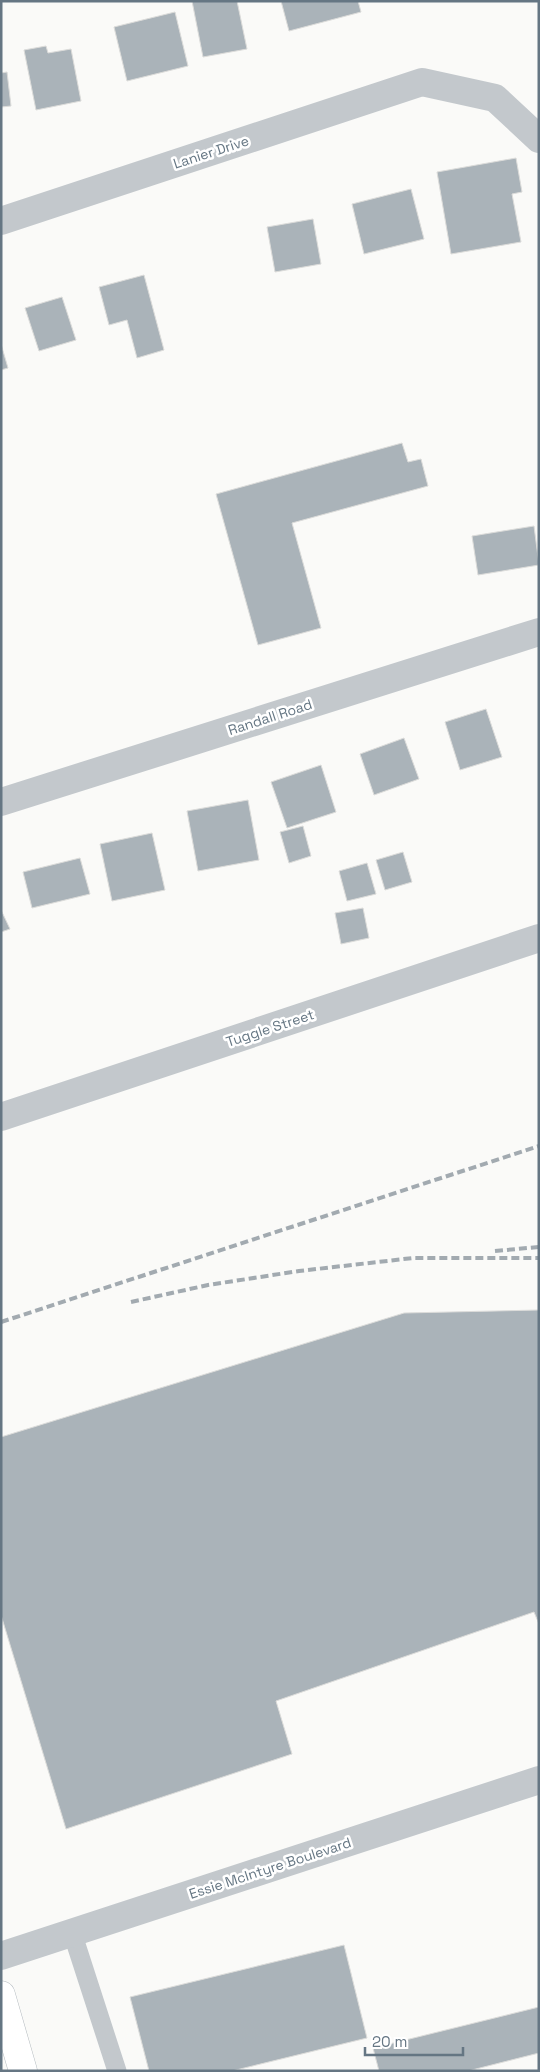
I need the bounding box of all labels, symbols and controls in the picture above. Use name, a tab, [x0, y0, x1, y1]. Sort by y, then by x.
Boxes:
street label: Lanier Drive	[171, 131, 251, 173]
street label: Randall Road	[226, 695, 314, 739]
street label: Tuggle Street	[224, 1005, 316, 1051]
street label: Essie McIntyre Boulevard	[187, 1833, 353, 1903]
scale bar	[365, 2024, 462, 2056]
text: 20 m	[372, 2032, 407, 2051]

